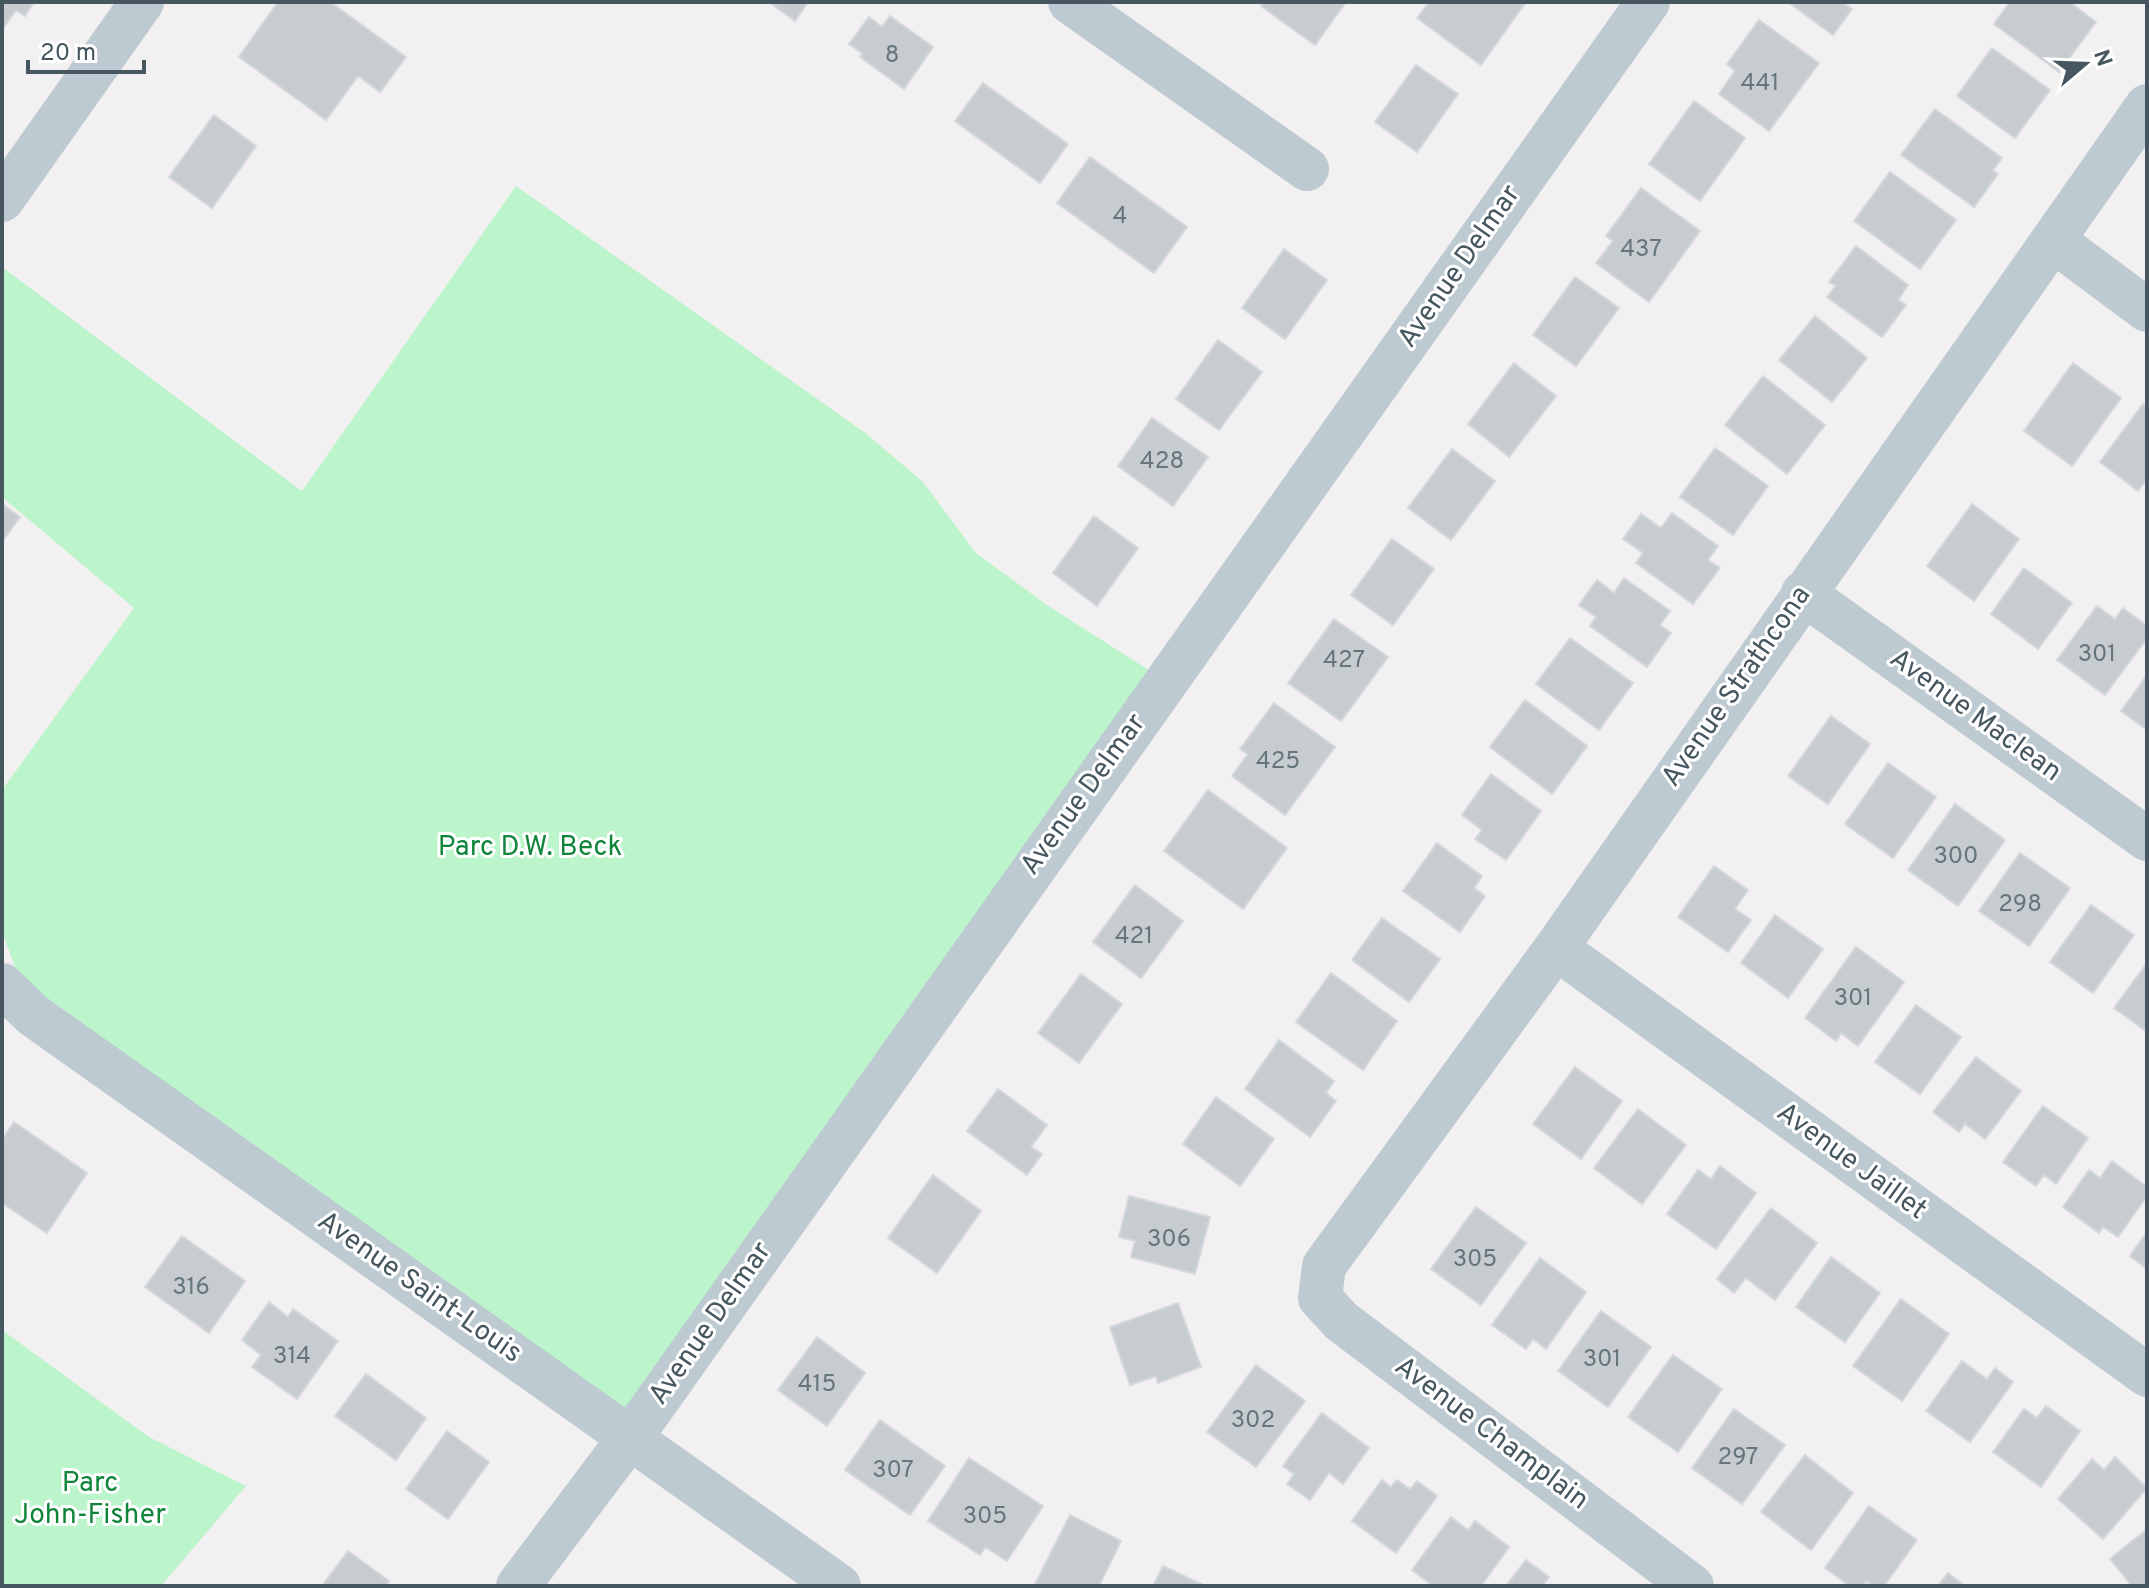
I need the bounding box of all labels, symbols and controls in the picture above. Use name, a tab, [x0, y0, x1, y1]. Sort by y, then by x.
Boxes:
scale bar	[28, 24, 144, 74]
north arrow	[2045, 24, 2125, 104]
text: 20 m	[40, 39, 96, 69]
house number: 8	[885, 41, 899, 71]
text: N	[2086, 46, 2117, 70]
house number: 441	[1741, 69, 1779, 99]
street label: Avenue Delmar	[1390, 178, 1530, 356]
house number: 4	[1113, 202, 1127, 232]
house number: 437	[1620, 235, 1662, 265]
house number: 428	[1140, 447, 1184, 477]
street label: Avenue Strathcona	[1654, 579, 1820, 795]
house number: 301	[2078, 640, 2116, 670]
street label: Avenue Maclean	[1882, 641, 2068, 791]
house number: 427	[1323, 646, 1365, 676]
street label: Avenue Delmar	[1013, 707, 1155, 883]
house number: 425	[1256, 747, 1300, 777]
park label: Parc D.W. Beck	[438, 830, 622, 866]
house number: 300	[1934, 842, 1978, 872]
house number: 298	[1998, 890, 2042, 920]
house number: 421	[1115, 922, 1153, 952]
house number: 301	[1834, 984, 1872, 1014]
street label: Avenue Jaillet	[1769, 1095, 1933, 1229]
street label: Avenue Saint-Louis	[310, 1204, 528, 1372]
house number: 306	[1147, 1225, 1191, 1255]
street label: Avenue Delmar	[641, 1235, 781, 1413]
house number: 305	[1453, 1245, 1497, 1275]
house number: 316	[172, 1273, 210, 1303]
house number: 314	[273, 1342, 311, 1372]
house number: 301	[1583, 1345, 1621, 1375]
street label: Avenue Champlain	[1387, 1349, 1595, 1519]
house number: 415	[798, 1370, 836, 1400]
house number: 302	[1231, 1406, 1275, 1436]
house number: 297	[1718, 1443, 1758, 1473]
house number: 307	[872, 1456, 914, 1486]
park label: Parc John-Fisher	[14, 1466, 166, 1534]
house number: 305	[963, 1502, 1007, 1532]

